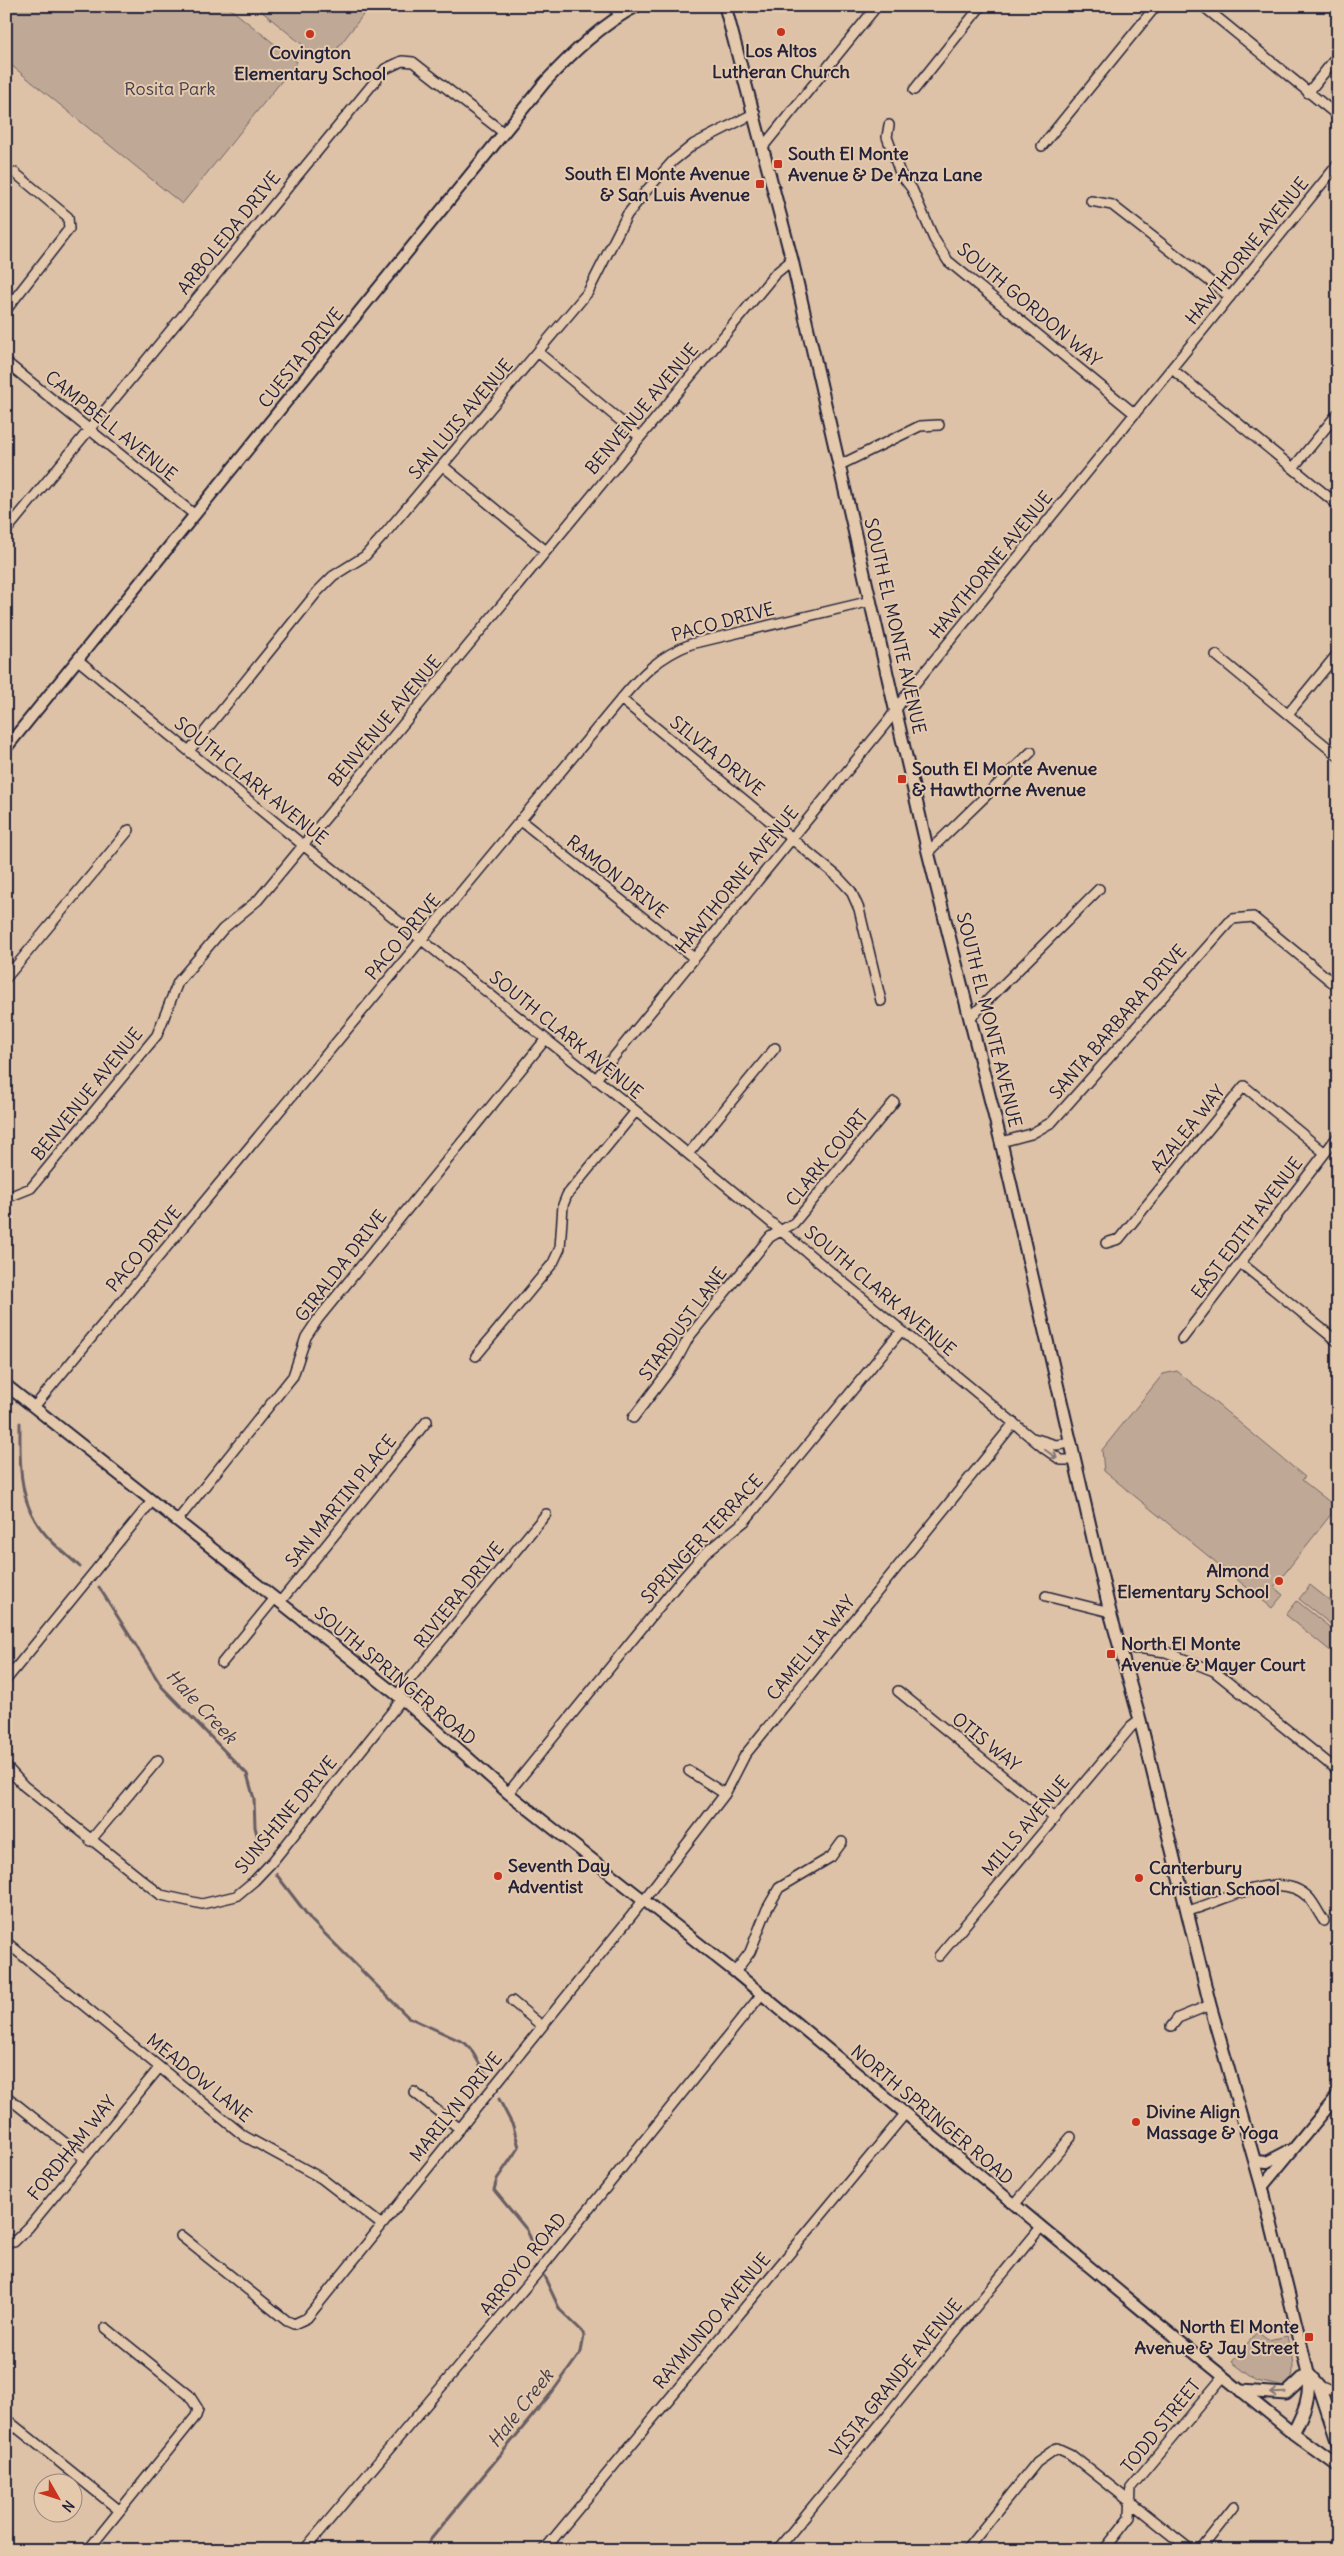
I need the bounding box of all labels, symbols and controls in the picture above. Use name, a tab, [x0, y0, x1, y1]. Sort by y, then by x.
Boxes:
marker: Los Altos Lutheran Church	[775, 26, 787, 38]
marker: Covington Elementary School	[304, 28, 316, 40]
place label: Los Altos Lutheran Church	[712, 39, 850, 83]
place label: Covington Elementary School	[234, 41, 386, 85]
park label: Rosita Park	[124, 77, 216, 100]
place label: South El Monte Avenue & De Anza Lane	[788, 142, 983, 186]
marker: South El Monte Avenue & De Anza Lane	[772, 158, 784, 170]
place label: South El Monte Avenue & San Luis Avenue	[565, 162, 750, 206]
street label: ARBOLEDA DRIVE	[172, 167, 285, 299]
street label: HAWTHORNE AVENUE	[1180, 172, 1313, 329]
marker: South El Monte Avenue & San Luis Avenue	[754, 178, 766, 190]
street label: SOUTH GORDON WAY	[952, 238, 1106, 372]
street label: CUESTA DRIVE	[253, 303, 348, 413]
street label: BENVENUE AVENUE	[580, 338, 703, 479]
street label: SAN LUIS AVENUE	[404, 354, 518, 484]
street label: CAMPBELL AVENUE	[41, 365, 182, 486]
street label: HAWTHORNE AVENUE	[924, 486, 1057, 643]
street label: SOUTH EL MONTE AVENUE	[859, 516, 932, 736]
street label: PACO DRIVE	[669, 597, 777, 646]
street label: BENVENUE AVENUE	[323, 650, 446, 791]
street label: SILVIA DRIVE	[665, 710, 769, 801]
street label: SOUTH CLARK AVENUE	[170, 712, 333, 850]
place label: South El Monte Avenue & Hawthorne Avenue	[912, 757, 1098, 801]
marker: South El Monte Avenue & Hawthorne Avenue	[896, 773, 908, 785]
street label: HAWTHORNE AVENUE	[670, 801, 803, 958]
street label: RAMON DRIVE	[562, 830, 673, 923]
street label: PACO DRIVE	[360, 889, 445, 984]
street label: SOUTH EL MONTE AVENUE	[952, 910, 1027, 1130]
street label: SANTA BARBARA DRIVE	[1044, 939, 1191, 1104]
street label: SOUTH CLARK AVENUE	[485, 966, 648, 1104]
street label: BENVENUE AVENUE	[26, 1023, 147, 1165]
street label: AZALEA WAY	[1145, 1080, 1230, 1177]
street label: CLARK COURT	[780, 1104, 873, 1211]
street label: EAST EDITH AVENUE	[1186, 1152, 1307, 1303]
street label: PACO DRIVE	[101, 1201, 186, 1296]
street label: GIRALDA DRIVE	[290, 1205, 392, 1326]
street label: SOUTH CLARK AVENUE	[800, 1220, 961, 1361]
street label: STARDUST LANE	[634, 1262, 732, 1385]
street label: SAN MARTIN PLACE	[280, 1430, 401, 1572]
one-way arrow	[1044, 1449, 1058, 1459]
street label: SPRINGER TERRACE	[636, 1469, 768, 1608]
street label: RIVIERA DRIVE	[409, 1537, 509, 1653]
place label: Almond Elementary School	[1117, 1559, 1269, 1603]
marker: Almond Elementary School	[1273, 1575, 1285, 1587]
street label: CAMELLIA WAY	[761, 1590, 860, 1705]
street label: SOUTH SPRINGER ROAD	[310, 1601, 481, 1750]
place label: North El Monte Avenue & Mayer Court	[1121, 1632, 1307, 1676]
marker: North El Monte Avenue & Mayer Court	[1105, 1648, 1117, 1660]
water label: Hale Creek	[161, 1664, 243, 1749]
street label: OTIS WAY	[947, 1707, 1025, 1776]
street label: SUNSHINE DRIVE	[230, 1751, 342, 1878]
street label: MILLS AVENUE	[977, 1771, 1074, 1881]
place label: Seventh Day Adventist	[508, 1854, 610, 1898]
place label: Canterbury Christian School	[1149, 1856, 1280, 1900]
marker: Seventh Day Adventist	[492, 1870, 504, 1882]
marker: Canterbury Christian School	[1133, 1872, 1145, 1884]
street label: MEADOW LANE	[142, 2028, 256, 2127]
street label: NORTH SPRINGER ROAD	[846, 2040, 1018, 2189]
street label: MARILYN DRIVE	[404, 2047, 507, 2166]
street label: FORDHAM WAY	[22, 2091, 121, 2205]
place label: Divine Align Massage & Yoga	[1146, 2100, 1279, 2144]
marker: Divine Align Massage & Yoga	[1130, 2116, 1142, 2128]
street label: ARROYO ROAD	[474, 2208, 571, 2320]
street label: RAYMUNDO AVENUE	[648, 2248, 775, 2393]
street label: VISTA GRANDE AVENUE	[824, 2294, 967, 2462]
place label: North El Monte Avenue & Jay Street	[1134, 2315, 1300, 2359]
marker: North El Monte Avenue & Jay Street	[1303, 2331, 1315, 2343]
water label: Hale Creek	[482, 2363, 559, 2452]
street label: TODD STREET	[1116, 2374, 1205, 2477]
one-way arrow	[1271, 2389, 1287, 2398]
north arrow	[32, 2474, 82, 2524]
text: N	[58, 2497, 78, 2516]

